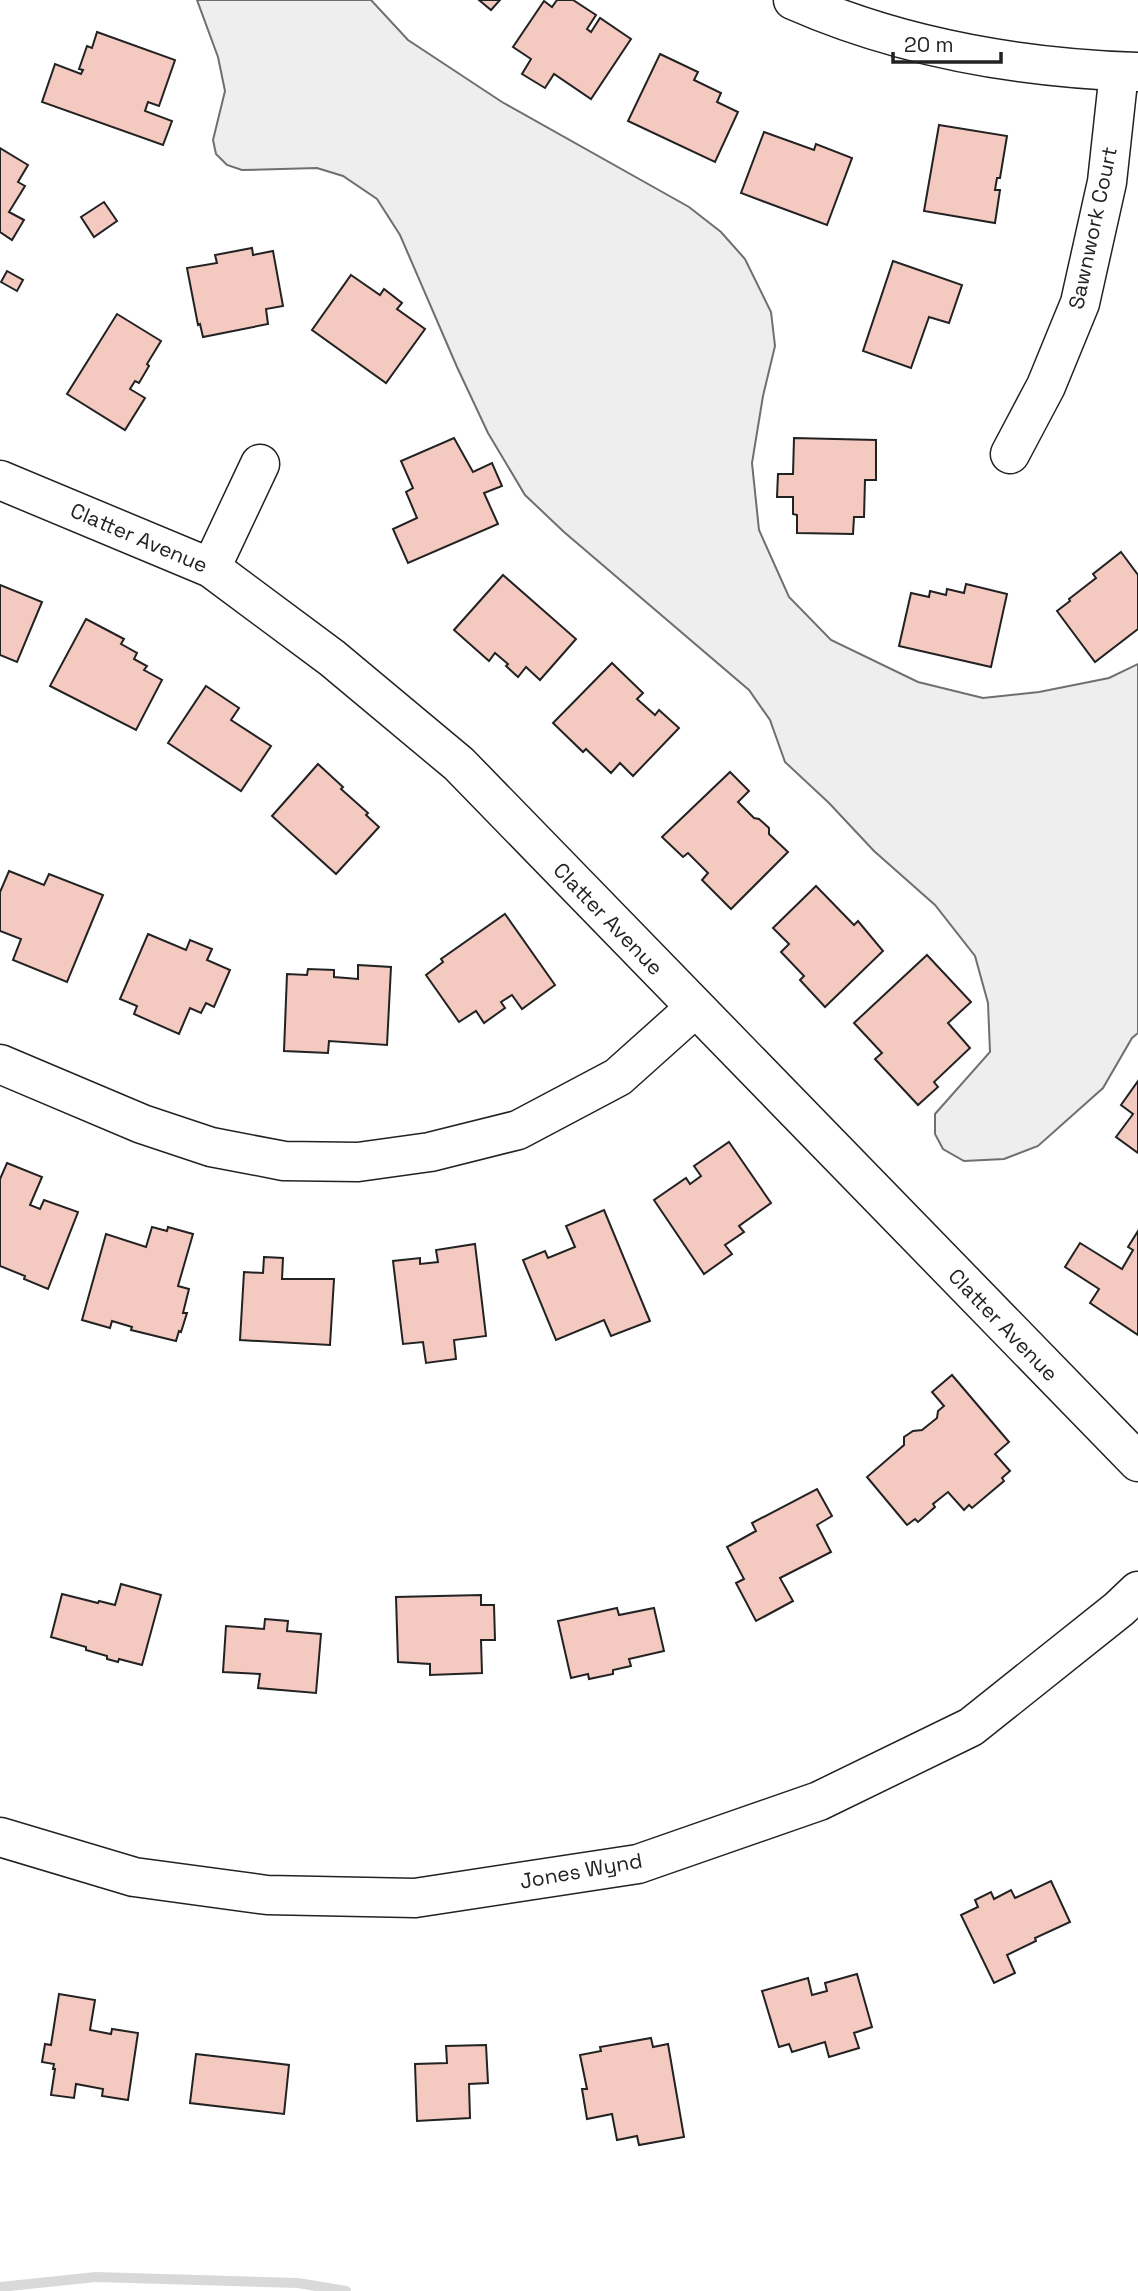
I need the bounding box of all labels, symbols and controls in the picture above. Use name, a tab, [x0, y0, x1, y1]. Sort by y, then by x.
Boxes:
scale bar	[893, 21, 1002, 65]
text: 20 m	[904, 31, 954, 58]
street label: Sawnwork Court	[1062, 144, 1123, 312]
street label: Clatter Avenue	[66, 496, 212, 579]
street label: Clatter Avenue	[548, 856, 669, 981]
street label: Clatter Avenue	[943, 1262, 1064, 1387]
street label: Jones Wynd	[517, 1846, 644, 1895]

